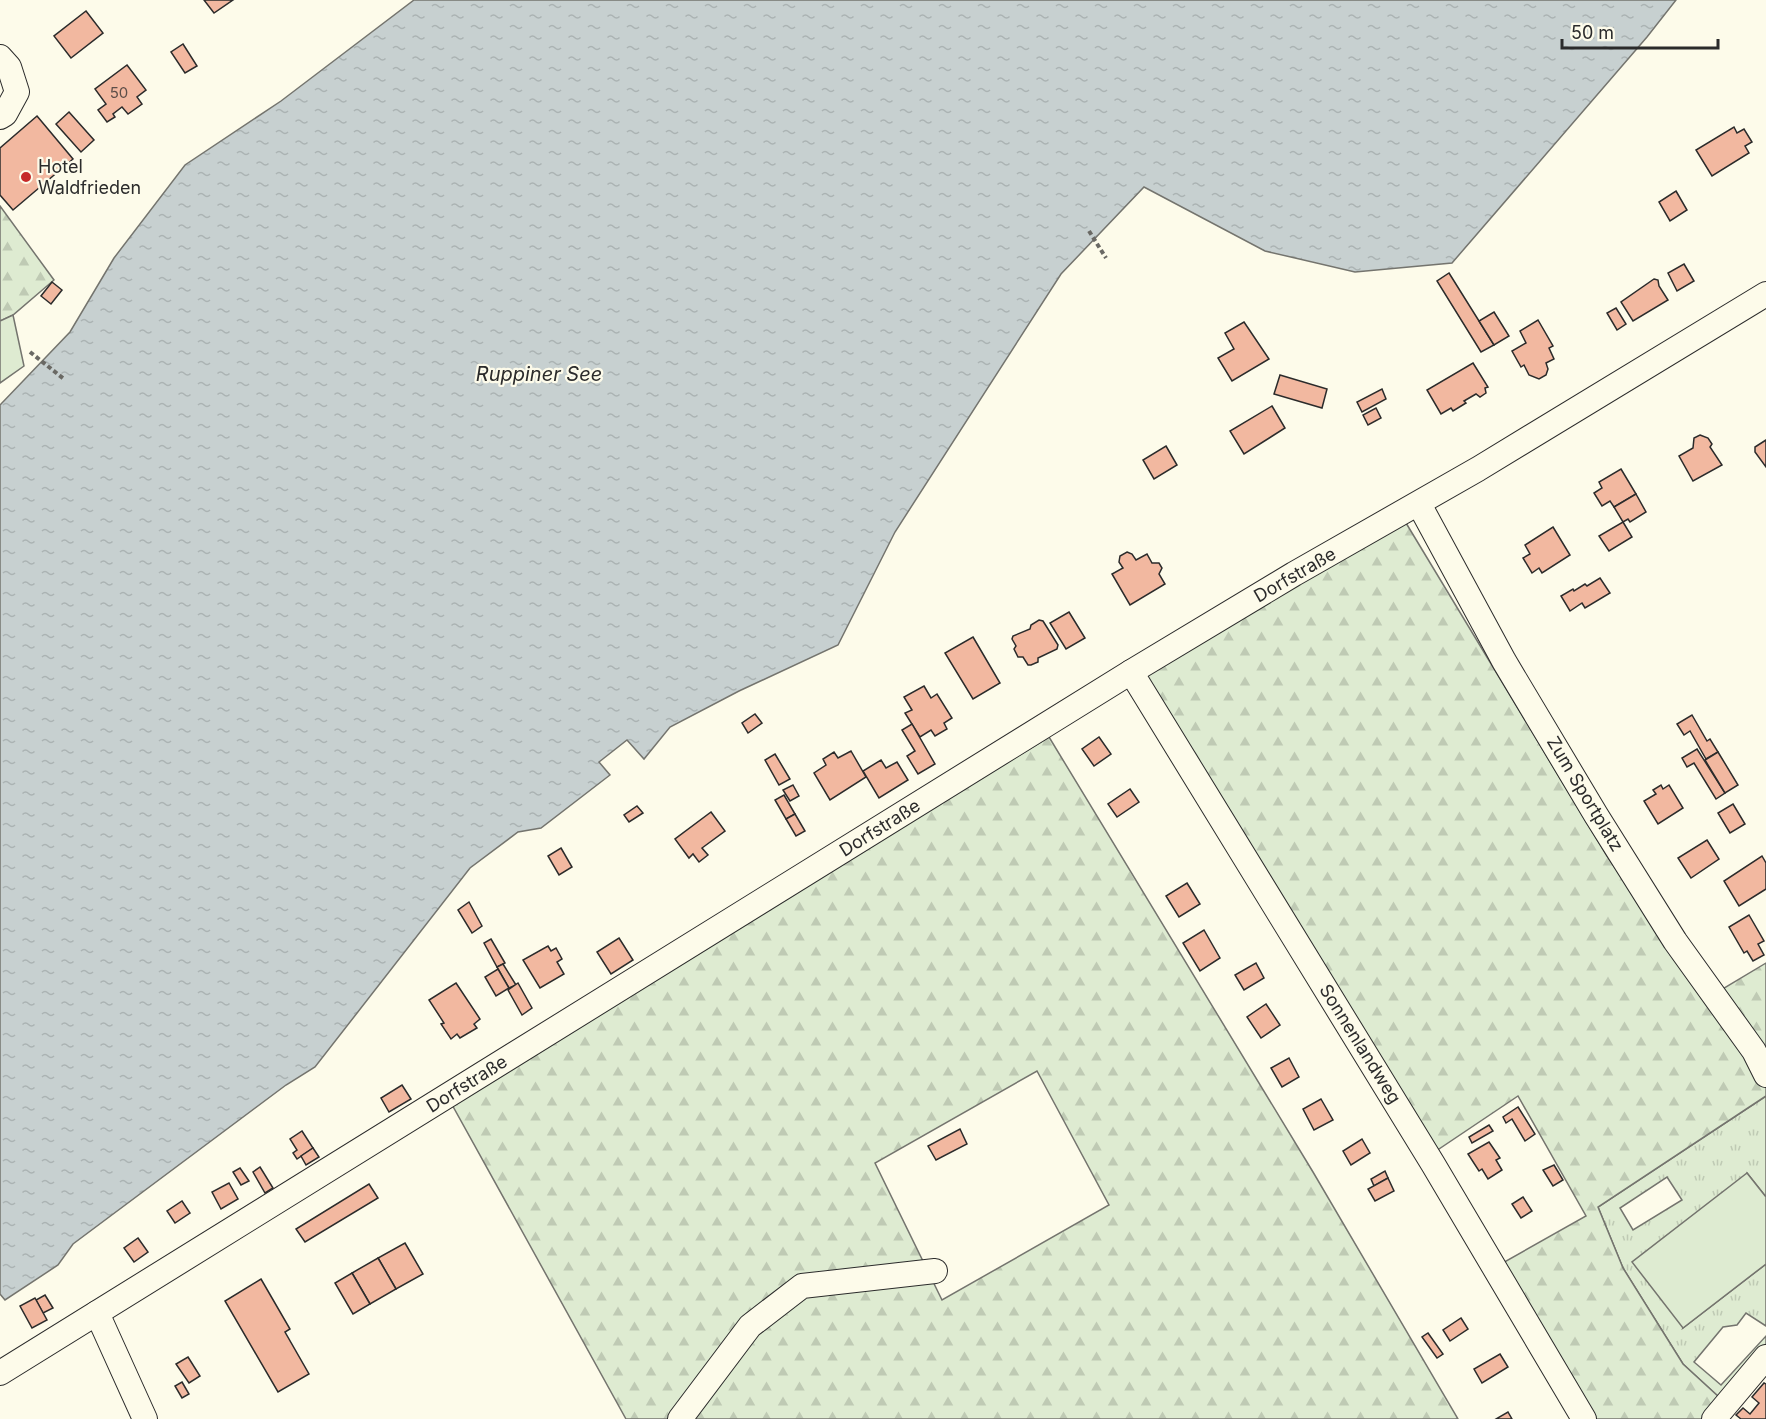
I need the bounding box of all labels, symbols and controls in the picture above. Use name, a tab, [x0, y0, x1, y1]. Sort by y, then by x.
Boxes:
scale bar	[1562, 12, 1718, 50]
text: 50 m	[1571, 22, 1614, 43]
house number: 50	[110, 83, 128, 102]
place label: Hotel Waldfrieden	[38, 156, 141, 198]
marker: Hotel Waldfrieden	[19, 170, 33, 184]
water label: Ruppiner See	[476, 362, 602, 386]
street label: Dorfstraße	[1250, 543, 1339, 606]
street label: Zum Sportplatz	[1543, 732, 1628, 855]
street label: Dorfstraße	[836, 795, 924, 861]
street label: Sonnenlandweg	[1315, 980, 1406, 1107]
street label: Dorfstraße	[423, 1051, 511, 1117]

